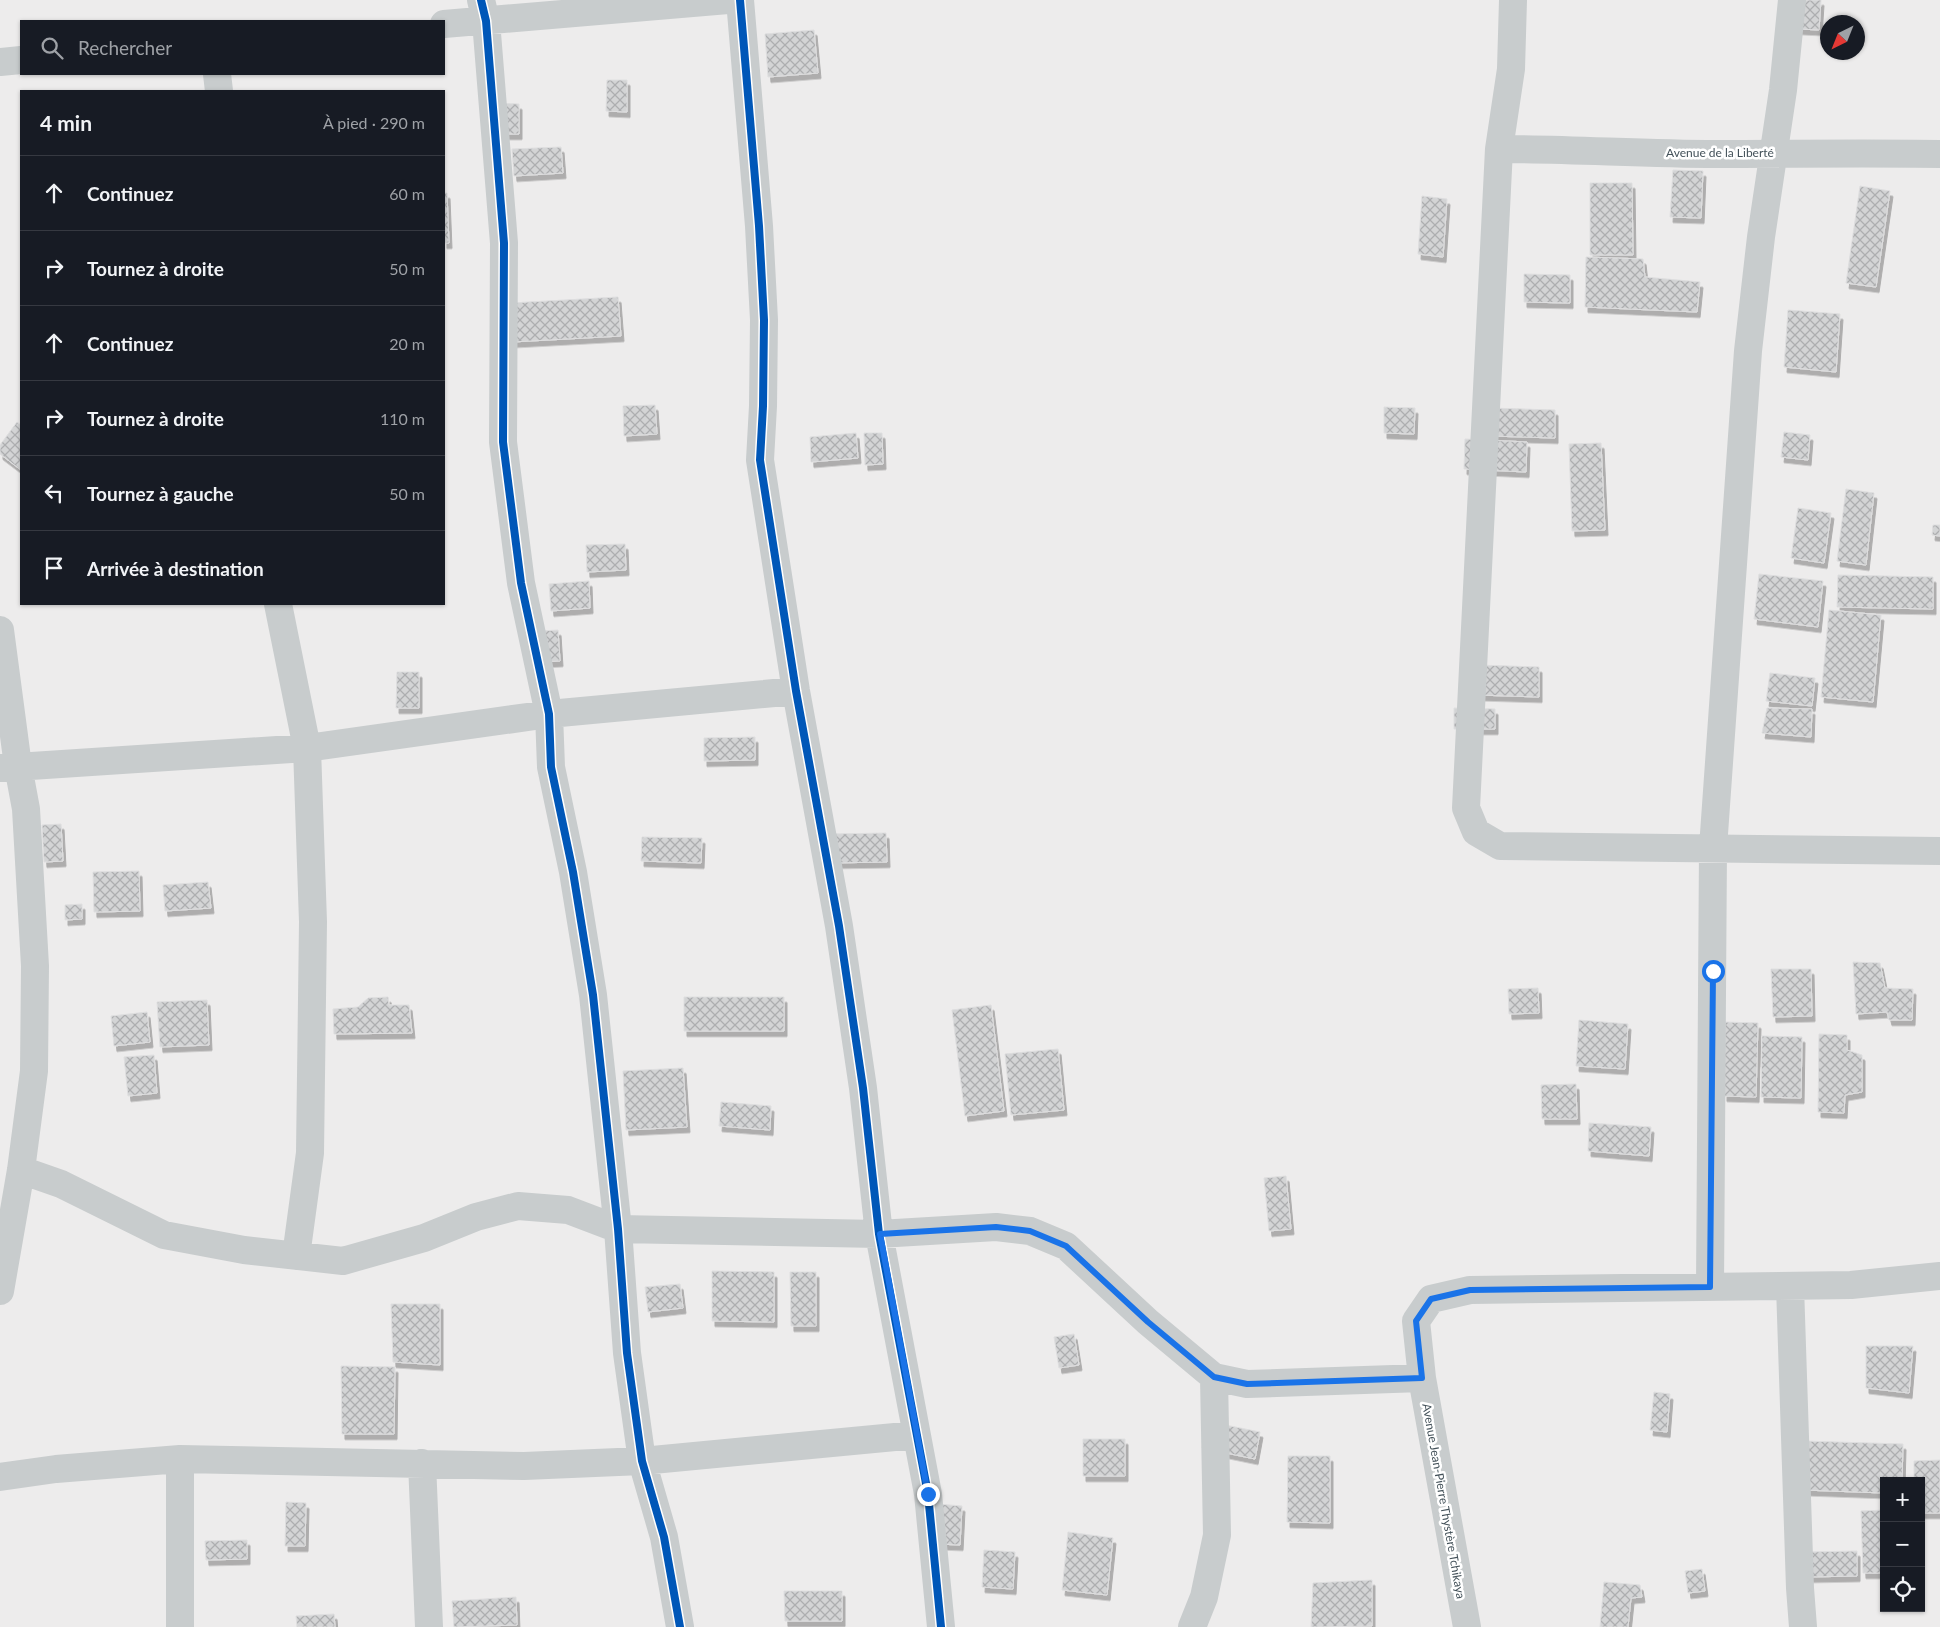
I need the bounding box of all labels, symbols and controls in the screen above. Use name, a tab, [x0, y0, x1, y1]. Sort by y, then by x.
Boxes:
north arrow	[1820, 15, 1865, 60]
search box	[20, 20, 445, 75]
icon: search	[38, 34, 66, 62]
text: Rechercher	[78, 36, 172, 59]
text: 4 min	[40, 110, 92, 135]
text: À pied · 290 m	[323, 113, 425, 132]
street label: Avenue de la Liberté	[1666, 145, 1774, 160]
icon: ahead	[40, 179, 68, 207]
text: Continuez	[87, 182, 173, 205]
text: 60 m	[389, 184, 425, 203]
icon: right	[40, 254, 68, 282]
text: Tournez à droite	[87, 257, 224, 280]
text: 50 m	[389, 259, 425, 278]
icon: ahead	[40, 329, 68, 357]
text: Continuez	[87, 332, 173, 355]
text: 20 m	[389, 334, 425, 353]
icon: right	[40, 404, 68, 432]
text: Tournez à droite	[87, 407, 224, 430]
text: 110 m	[380, 409, 425, 428]
icon: left	[40, 479, 68, 507]
text: Tournez à gauche	[87, 482, 234, 505]
text: 50 m	[389, 484, 425, 503]
icon: arrive	[40, 554, 68, 582]
text: Arrivée à destination	[87, 557, 264, 580]
route start	[1702, 960, 1725, 983]
street label: Avenue Jean-Pierre Thystère Tchikaya	[1419, 1402, 1469, 1600]
map controls	[1880, 1477, 1925, 1612]
button: +	[1880, 1477, 1925, 1522]
route end	[917, 1483, 940, 1506]
button: −	[1880, 1522, 1925, 1567]
button: locate	[1880, 1567, 1925, 1612]

